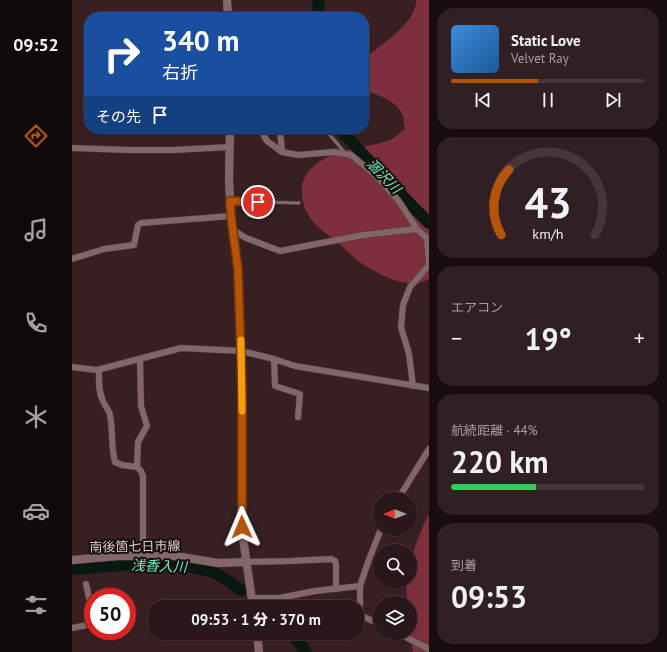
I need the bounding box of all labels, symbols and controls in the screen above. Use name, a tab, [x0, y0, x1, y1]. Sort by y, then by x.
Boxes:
text: 340 m	[162, 22, 239, 59]
icon: right	[96, 28, 148, 80]
text: Static Love	[511, 31, 581, 50]
text: 09:52	[13, 33, 59, 56]
text: Velvet Ray	[511, 50, 569, 67]
text: 右折	[162, 61, 198, 84]
icon: previous	[472, 89, 494, 111]
icon: pause	[537, 89, 559, 111]
icon: next	[602, 89, 624, 111]
icon: arrive	[149, 104, 171, 126]
text: その先	[96, 107, 141, 126]
icon: directions	[22, 122, 50, 150]
water label: 涸沢川	[363, 155, 406, 199]
text: 43	[524, 176, 572, 229]
pin	[241, 185, 275, 219]
icon: arrive	[247, 191, 269, 213]
icon: music	[22, 216, 50, 244]
text: km/h	[532, 224, 564, 243]
text: エアコン	[451, 299, 503, 316]
icon: phone	[22, 309, 50, 337]
text: 19°	[524, 319, 572, 358]
text: −	[451, 324, 462, 352]
text: +	[634, 324, 645, 352]
icon: climate	[22, 403, 50, 431]
text: 航続距離 · 44%	[451, 422, 538, 439]
text: 220 km	[451, 442, 549, 481]
north arrow	[373, 492, 417, 536]
map controls	[373, 492, 417, 640]
icon: car	[22, 497, 50, 525]
position arrow	[221, 506, 263, 548]
street label: 南後箇七日市線	[89, 537, 181, 556]
button: search	[373, 544, 417, 588]
water label: 浅香入川	[131, 556, 189, 576]
text: 到着	[451, 557, 477, 574]
text: 09:53	[451, 577, 527, 616]
speed limit sign: 50	[84, 588, 136, 640]
icon: filters	[22, 591, 50, 619]
button: layers	[373, 596, 417, 640]
text: 09:53 · 1 分 · 370 m	[191, 610, 321, 629]

